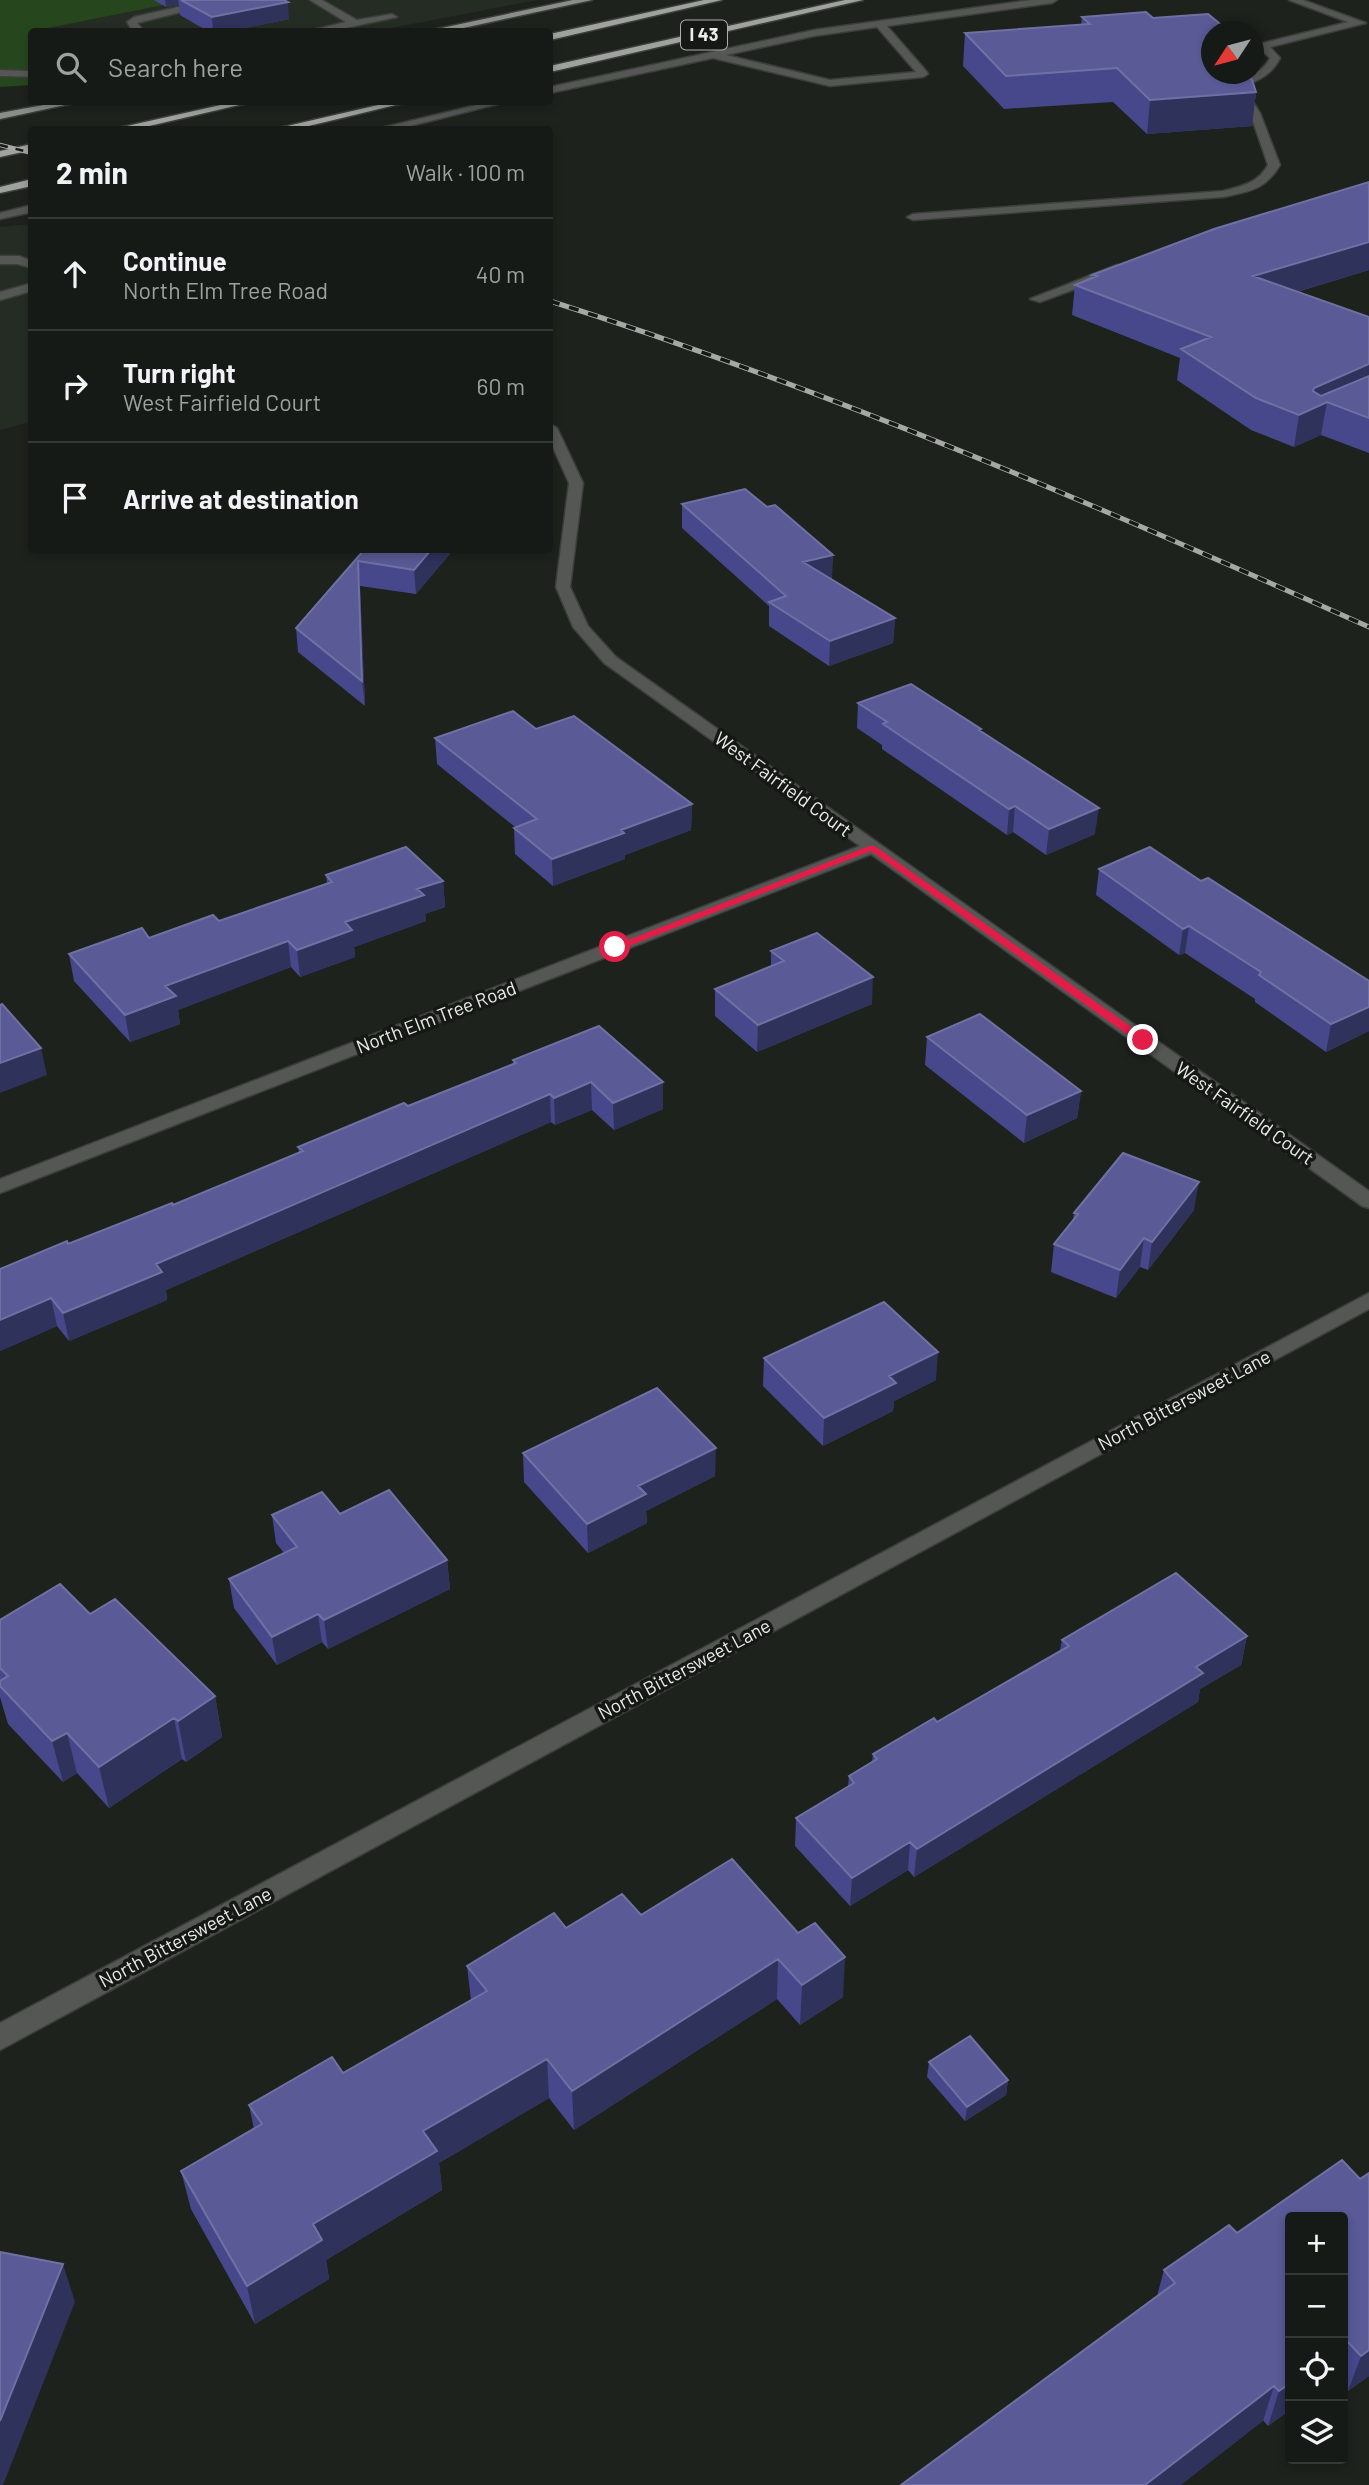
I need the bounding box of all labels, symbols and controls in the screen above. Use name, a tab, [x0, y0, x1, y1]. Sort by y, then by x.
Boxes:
road number: I 43	[681, 20, 727, 50]
north arrow	[1201, 21, 1264, 84]
search box	[28, 28, 553, 105]
icon: search	[52, 48, 90, 86]
text: Search here	[108, 51, 243, 82]
text: 2 min	[56, 154, 128, 190]
text: Walk · 100 m	[406, 158, 525, 186]
text: Continue	[123, 245, 227, 276]
icon: ahead	[56, 255, 94, 293]
text: 40 m	[476, 260, 525, 288]
text: North Elm Tree Road	[123, 276, 328, 304]
text: Turn right	[123, 357, 236, 388]
icon: right	[56, 367, 94, 405]
text: 60 m	[477, 372, 525, 400]
text: West Fairfield Court	[123, 388, 321, 416]
icon: arrive	[56, 479, 94, 517]
text: Arrive at destination	[123, 483, 359, 514]
street label: West Fairfield Court	[710, 726, 856, 841]
route start	[599, 931, 630, 962]
street label: North Elm Tree Road	[353, 975, 519, 1058]
route end	[1127, 1024, 1158, 1055]
street label: West Fairfield Court	[1172, 1056, 1319, 1169]
street label: North Bittersweet Lane	[1094, 1344, 1274, 1455]
street label: North Bittersweet Lane	[594, 1613, 774, 1724]
street label: North Bittersweet Lane	[95, 1881, 275, 1992]
map controls	[1285, 2212, 1348, 2464]
button: +	[1285, 2212, 1348, 2275]
button: −	[1285, 2275, 1348, 2338]
button: locate	[1285, 2338, 1348, 2401]
button: layers	[1285, 2401, 1348, 2464]

